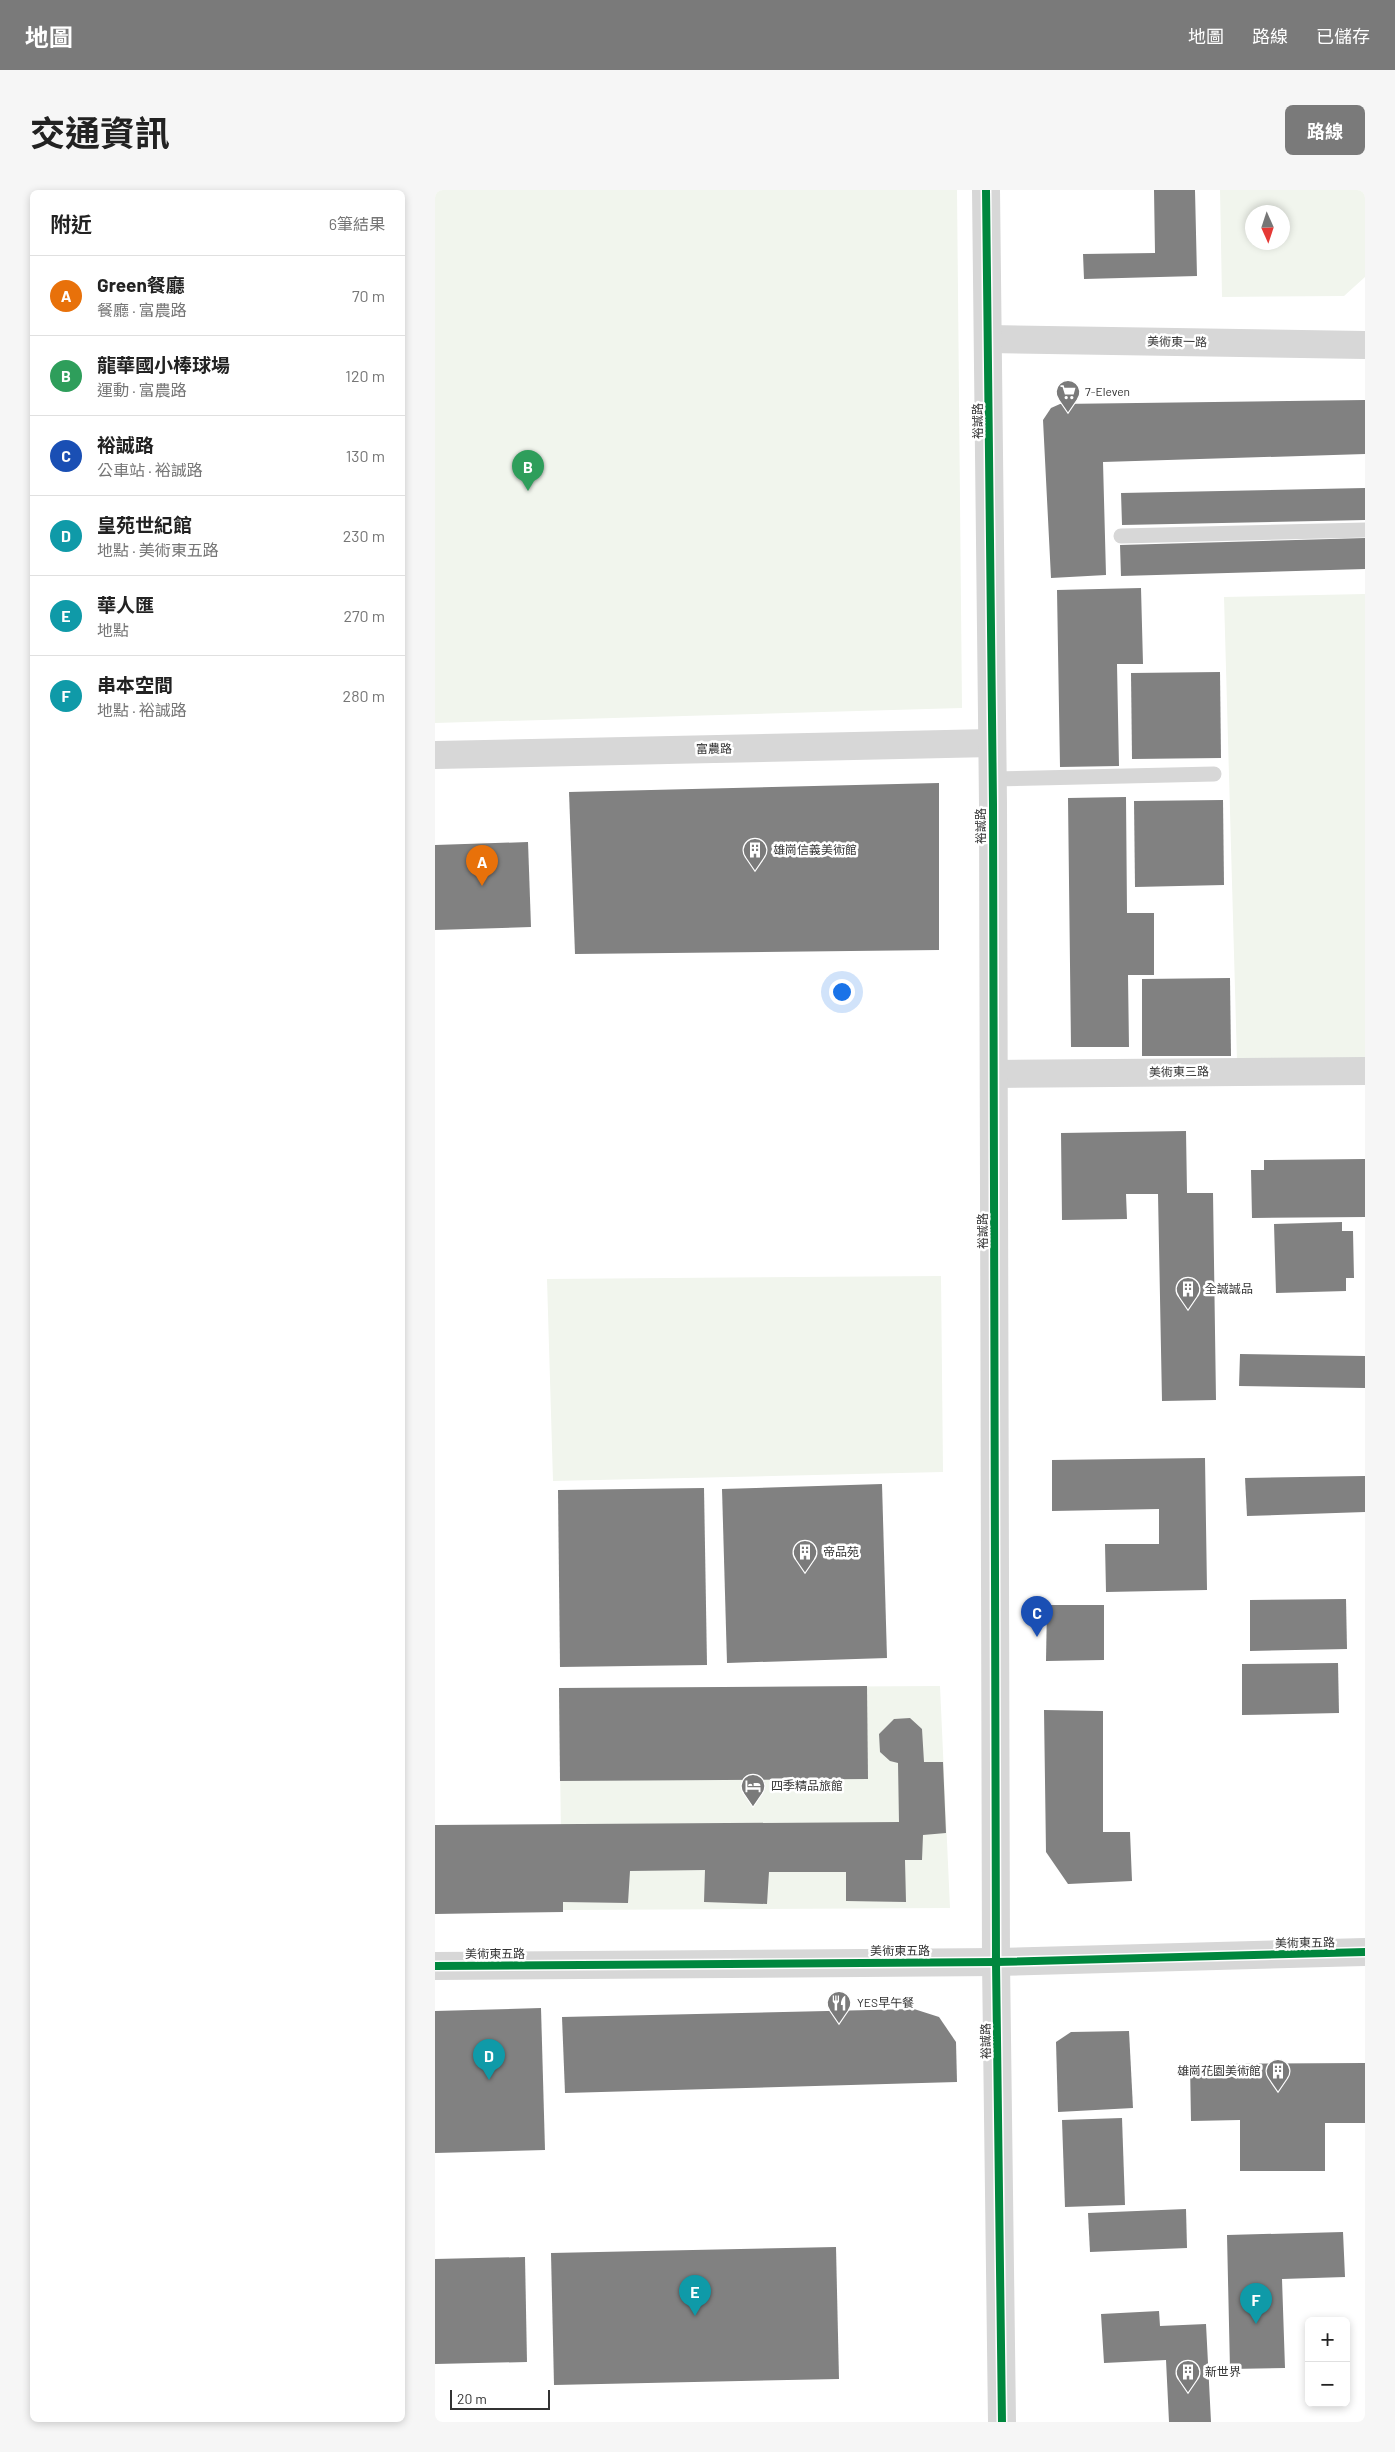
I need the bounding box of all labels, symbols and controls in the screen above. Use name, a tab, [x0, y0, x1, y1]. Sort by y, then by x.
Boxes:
text: 地圖	[25, 22, 73, 51]
text: 地圖	[1188, 25, 1224, 47]
text: 路線	[1252, 25, 1288, 47]
text: 已儲存	[1316, 25, 1370, 47]
button: 路線	[1285, 105, 1365, 155]
text: 交通資訊	[30, 111, 170, 153]
north arrow	[1245, 205, 1290, 250]
text: 附近	[50, 211, 92, 236]
text: 6筆結果	[329, 214, 385, 233]
text: Green餐廳	[97, 273, 185, 296]
text: A	[61, 286, 71, 305]
text: 70 m	[352, 286, 385, 305]
text: 餐廳 · 富農路	[97, 300, 187, 319]
street label: 美術東一路	[1147, 333, 1207, 349]
text: 龍華國小棒球場	[97, 353, 230, 376]
text: B	[61, 366, 71, 385]
text: 120 m	[345, 366, 385, 385]
supermarket icon: 7-Eleven	[1055, 379, 1081, 413]
text: 運動 · 富農路	[97, 380, 187, 399]
place label: 7-Eleven	[1085, 384, 1130, 398]
street label: 裕誠路	[970, 403, 984, 439]
text: 裕誠路	[97, 433, 154, 456]
text: C	[61, 446, 71, 465]
text: 130 m	[346, 446, 385, 465]
pin: B	[512, 450, 544, 491]
text: 公車站 · 裕誠路	[97, 460, 203, 479]
text: 皇苑世紀館	[97, 513, 192, 536]
text: D	[61, 526, 71, 545]
text: 230 m	[343, 526, 385, 545]
text: 地點 · 美術東五路	[97, 540, 219, 559]
text: 華人匯	[97, 593, 154, 616]
text: E	[61, 606, 71, 625]
text: 270 m	[343, 606, 385, 625]
text: 地點	[97, 620, 129, 639]
text: 串本空間	[97, 673, 173, 696]
text: F	[62, 686, 70, 705]
text: 280 m	[343, 686, 385, 705]
text: 地點 · 裕誠路	[97, 700, 187, 719]
street label: 富農路	[696, 741, 732, 755]
street label: 裕誠路	[973, 808, 987, 844]
building icon: 雄崗信義美術館	[742, 837, 768, 871]
place label: 雄崗信義美術館	[773, 842, 857, 856]
pin: A	[466, 845, 498, 886]
your location	[829, 979, 855, 1005]
street label: 美術東三路	[1149, 1063, 1209, 1079]
street label: 裕誠路	[975, 1213, 989, 1249]
building icon: 全誠誠品	[1175, 1276, 1201, 1310]
place label: 全誠誠品	[1205, 1281, 1253, 1295]
building icon: 帝品苑	[792, 1539, 818, 1573]
place label: 帝品苑	[823, 1544, 859, 1558]
pin: C	[1021, 1596, 1053, 1637]
hotel icon: 四季精品旅館	[740, 1773, 766, 1807]
place label: 四季精品旅館	[771, 1778, 843, 1792]
street label: 美術東五路	[1275, 1934, 1335, 1950]
street label: 美術東五路	[870, 1943, 930, 1957]
street label: 美術東五路	[465, 1946, 525, 1960]
restaurant icon: YES早午餐	[826, 1990, 852, 2024]
place label: YES早午餐	[857, 1995, 914, 2009]
street label: 裕誠路	[978, 2023, 992, 2059]
pin: D	[473, 2039, 505, 2080]
building icon: 雄崗花園美術館	[1265, 2058, 1291, 2092]
place label: 雄崗花園美術館	[1177, 2063, 1261, 2077]
pin: E	[679, 2275, 711, 2316]
pin: F	[1240, 2283, 1272, 2324]
map controls	[1305, 2317, 1350, 2407]
button: +	[1305, 2317, 1350, 2362]
building icon: 新世界	[1175, 2359, 1201, 2393]
button: −	[1305, 2362, 1350, 2407]
place label: 新世界	[1205, 2364, 1241, 2378]
scale bar	[450, 2387, 550, 2410]
text: 20 m	[457, 2390, 487, 2407]

